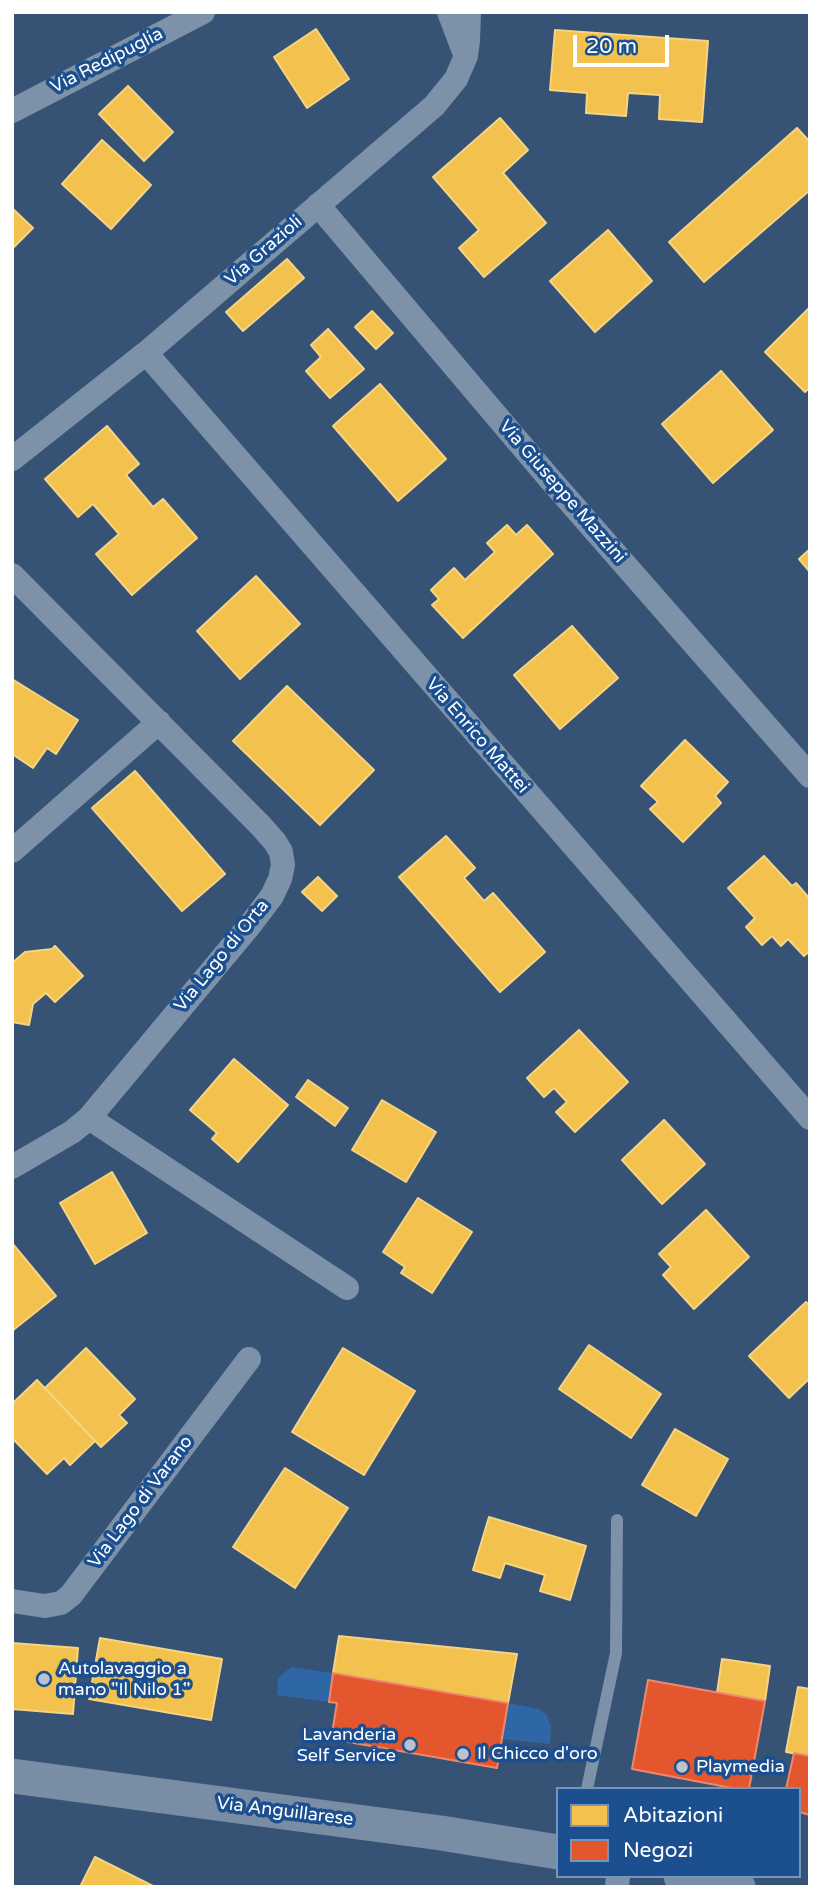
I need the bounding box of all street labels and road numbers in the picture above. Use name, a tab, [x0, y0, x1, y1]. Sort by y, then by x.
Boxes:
street label: Via Redipuglia	[47, 23, 167, 99]
street label: Via Grazioli	[221, 211, 307, 291]
street label: Via Giuseppe Mazzini	[494, 416, 630, 568]
street label: Via Enrico Mattei	[421, 674, 533, 798]
street label: Via Lago di Orta	[170, 896, 274, 1016]
street label: Via Lago di Varano	[84, 1432, 198, 1572]
street label: Via Anguillarese	[215, 1793, 355, 1831]

